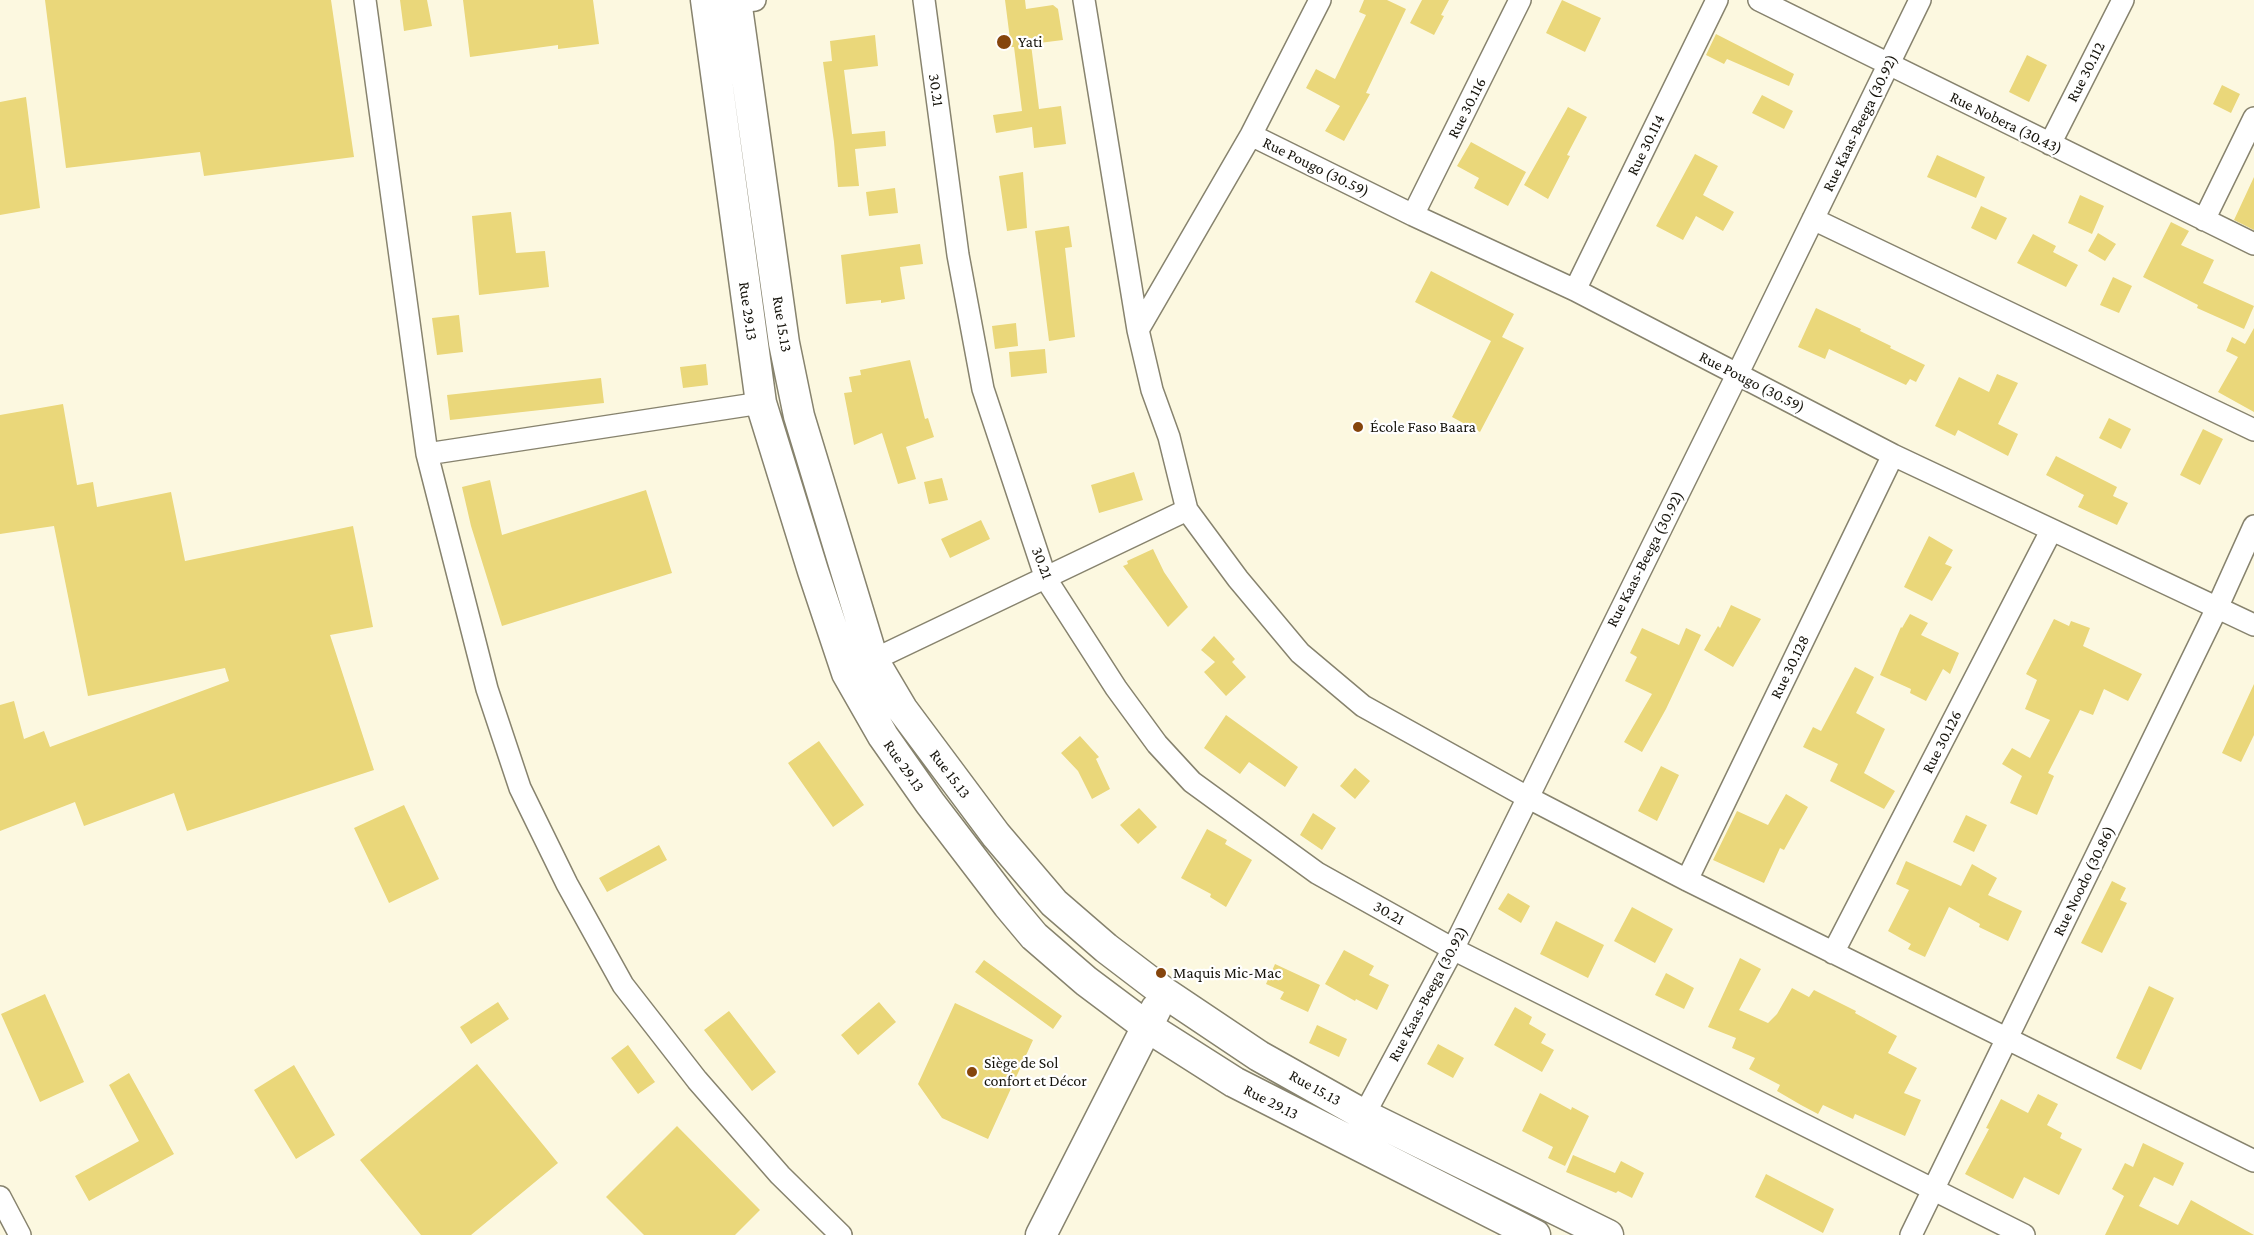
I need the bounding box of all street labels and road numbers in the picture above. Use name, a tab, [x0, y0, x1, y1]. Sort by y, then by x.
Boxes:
street label: Rue 30.112	[2063, 39, 2109, 105]
street label: Rue Kaas-Beega (30.92)	[1818, 51, 1902, 195]
street label: 30.21	[924, 72, 948, 108]
street label: Rue 30.116	[1444, 74, 1490, 142]
street label: Rue Nobera (30.43)	[1947, 87, 2065, 159]
street label: Rue 30.114	[1623, 111, 1669, 179]
street label: Rue Pougo (30.59)	[1260, 133, 1372, 201]
street label: Rue 29.13	[734, 280, 762, 342]
street label: Rue 15.13	[768, 295, 796, 353]
street label: Rue Pougo (30.59)	[1696, 347, 1808, 417]
street label: Rue Kaas-Beega (30.92)	[1602, 488, 1688, 630]
street label: 30.21	[1027, 544, 1057, 582]
street label: Rue 30.128	[1766, 632, 1814, 702]
street label: Rue 30.126	[1918, 707, 1966, 777]
street label: Rue 29.13	[879, 736, 929, 796]
street label: Rue 15.13	[925, 746, 975, 802]
street label: Rue Noodo (30.86)	[2049, 823, 2119, 939]
street label: 30.21	[1370, 897, 1408, 929]
street label: Rue Kaas-Beega (30.92)	[1384, 923, 1472, 1065]
street label: Rue 15.13	[1286, 1066, 1344, 1110]
street label: Rue 29.13	[1240, 1080, 1302, 1124]

